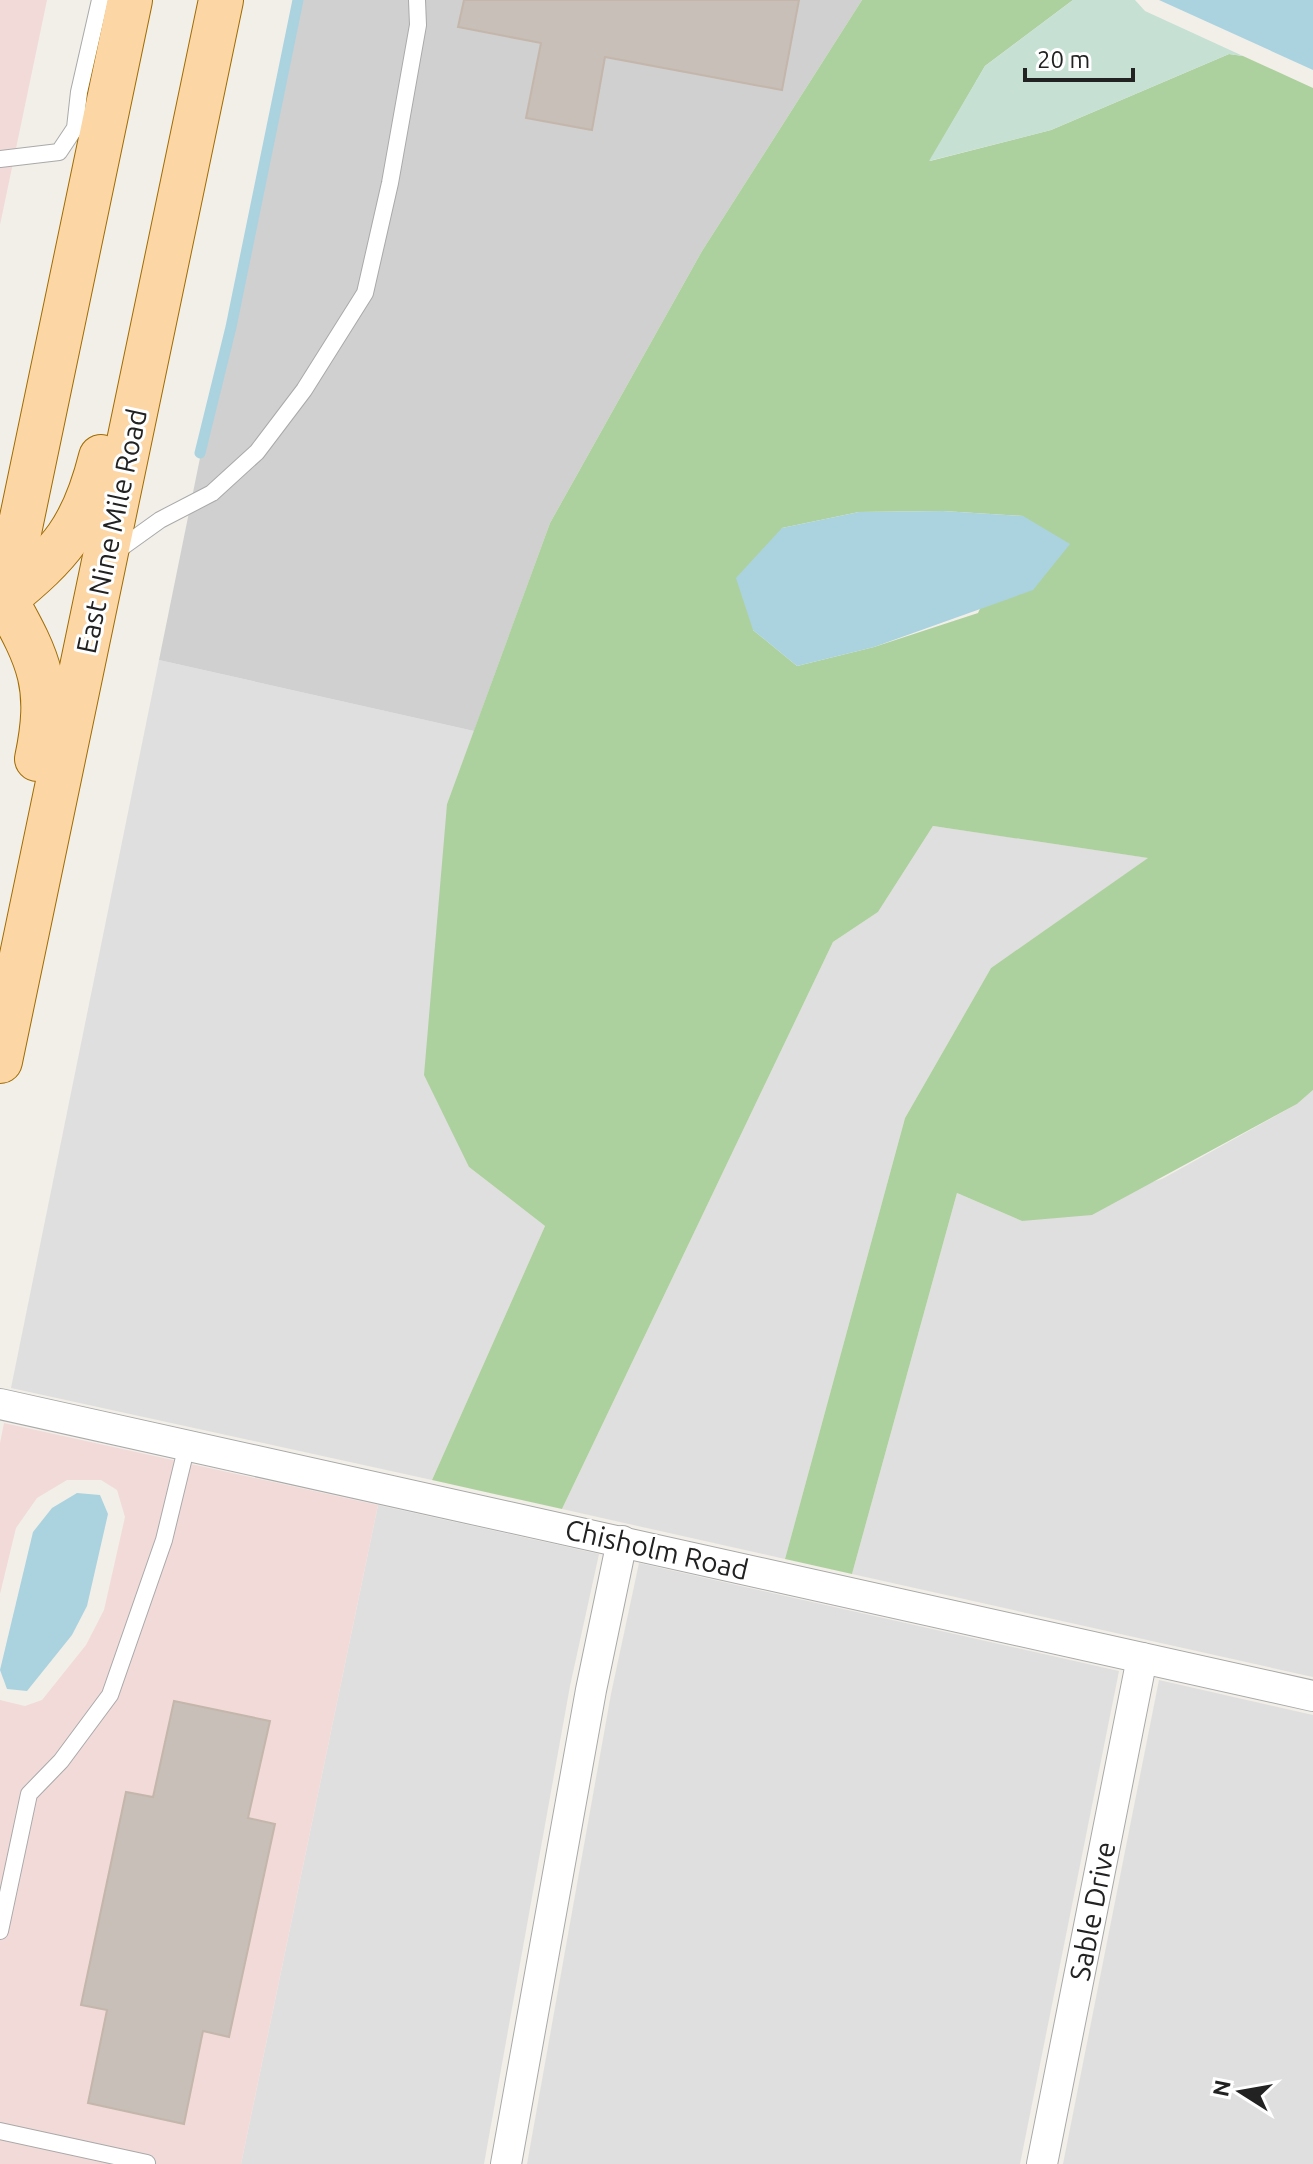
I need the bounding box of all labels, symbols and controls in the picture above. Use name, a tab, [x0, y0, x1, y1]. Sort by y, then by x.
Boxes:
scale bar	[1025, 32, 1133, 82]
text: 20 m	[1037, 46, 1090, 73]
street label: East Nine Mile Road	[70, 406, 152, 656]
street label: Chisholm Road	[562, 1513, 752, 1585]
street label: Sable Drive	[1063, 1839, 1121, 1983]
north arrow	[1201, 2052, 1281, 2132]
text: N	[1207, 2078, 1235, 2099]

